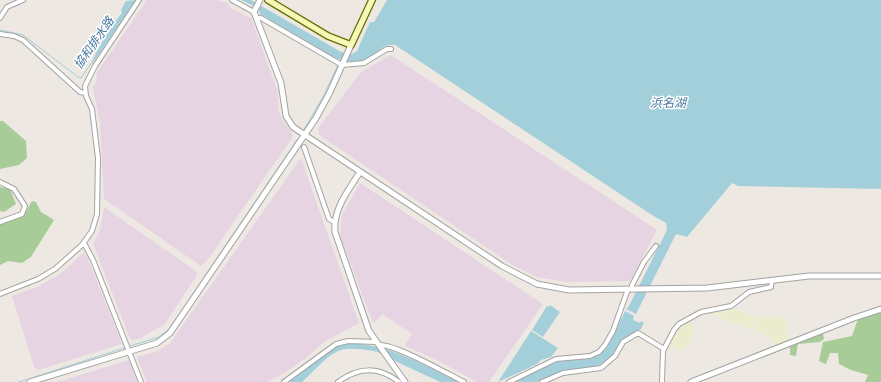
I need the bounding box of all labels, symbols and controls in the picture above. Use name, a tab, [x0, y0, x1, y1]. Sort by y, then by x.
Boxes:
water label: 協和排水路	[71, 14, 118, 72]
water label: 浜名湖	[650, 96, 688, 110]

